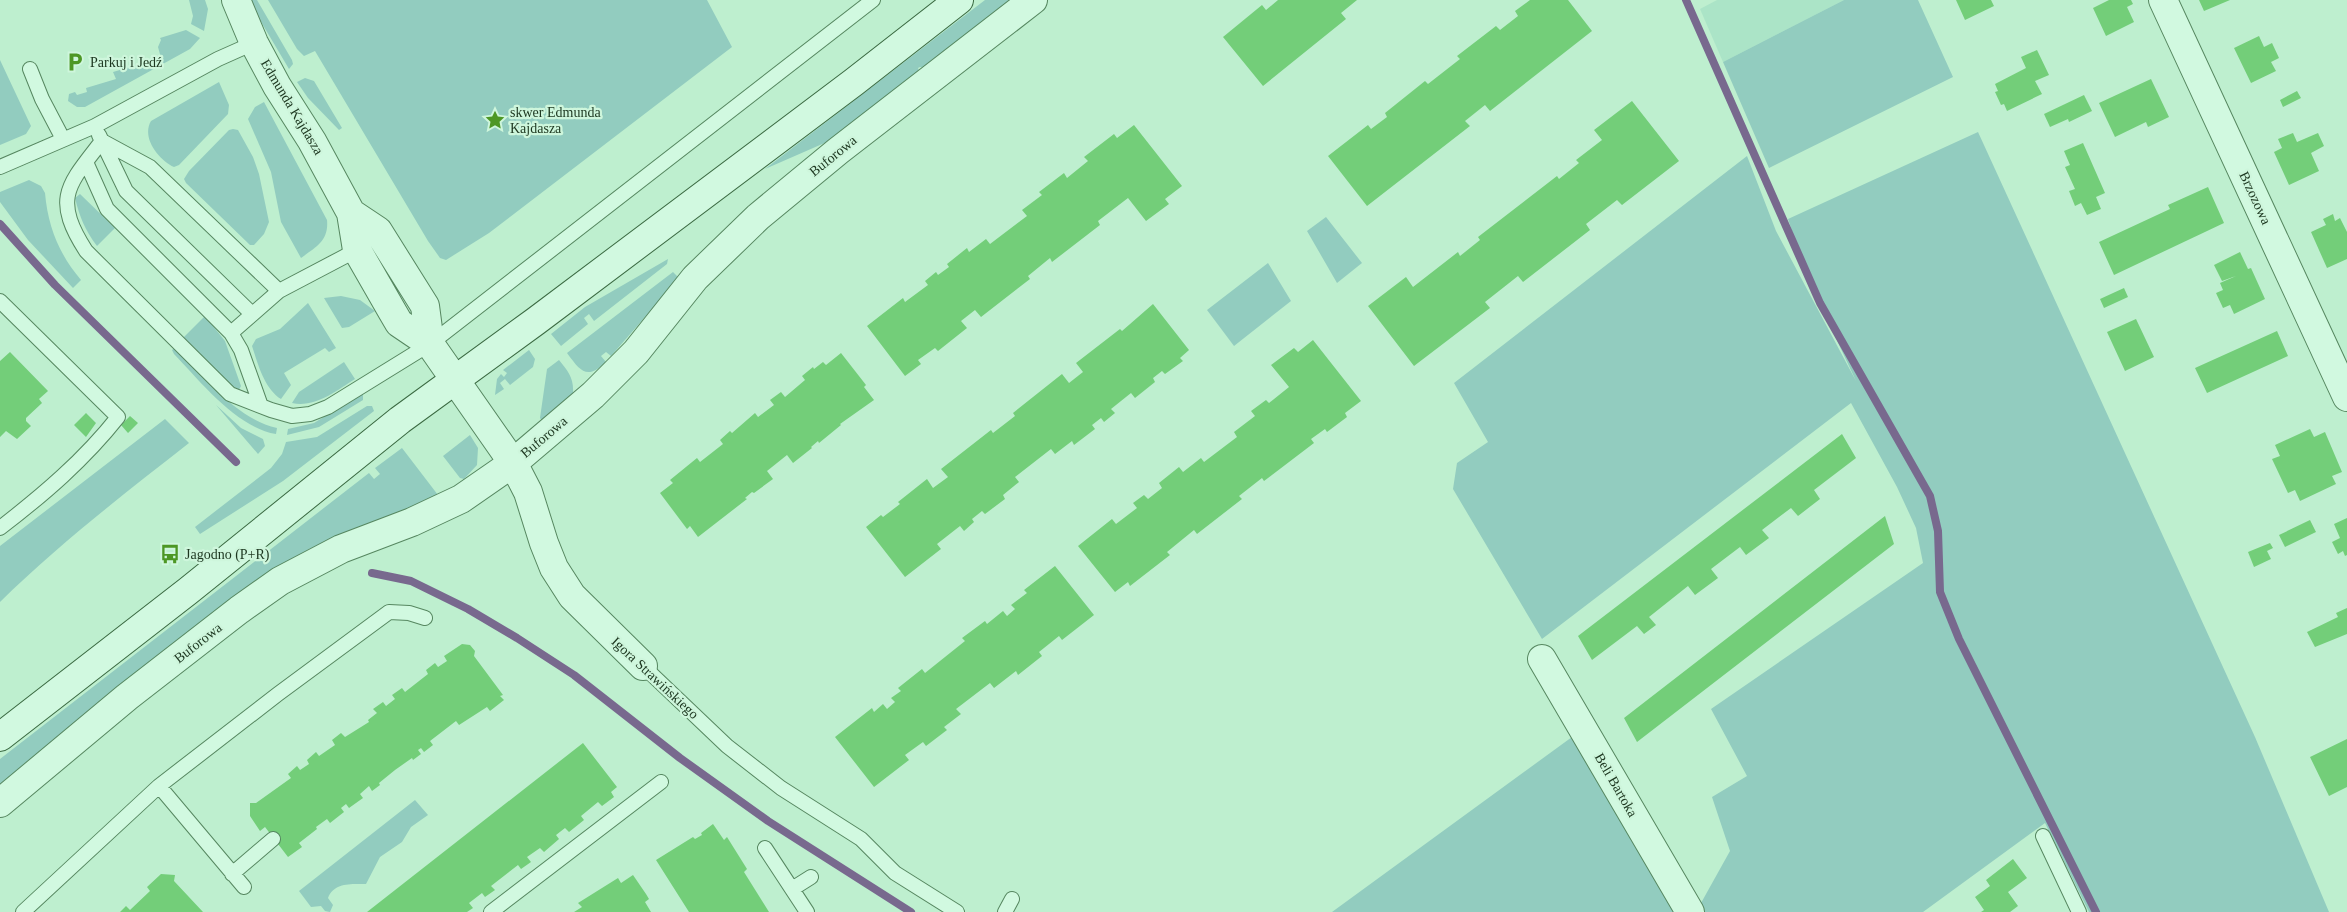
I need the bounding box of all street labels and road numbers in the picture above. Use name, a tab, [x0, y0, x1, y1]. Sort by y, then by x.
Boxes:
street label: Edmunda Kajdasza	[258, 57, 327, 158]
street label: Buforowa	[807, 132, 860, 179]
street label: Brzozowa	[2236, 169, 2274, 228]
street label: Buforowa	[518, 413, 571, 461]
street label: Buforowa	[171, 619, 225, 666]
street label: Igora Strawińskiego	[609, 634, 701, 722]
street label: Beli Bartoka	[1592, 750, 1641, 820]

